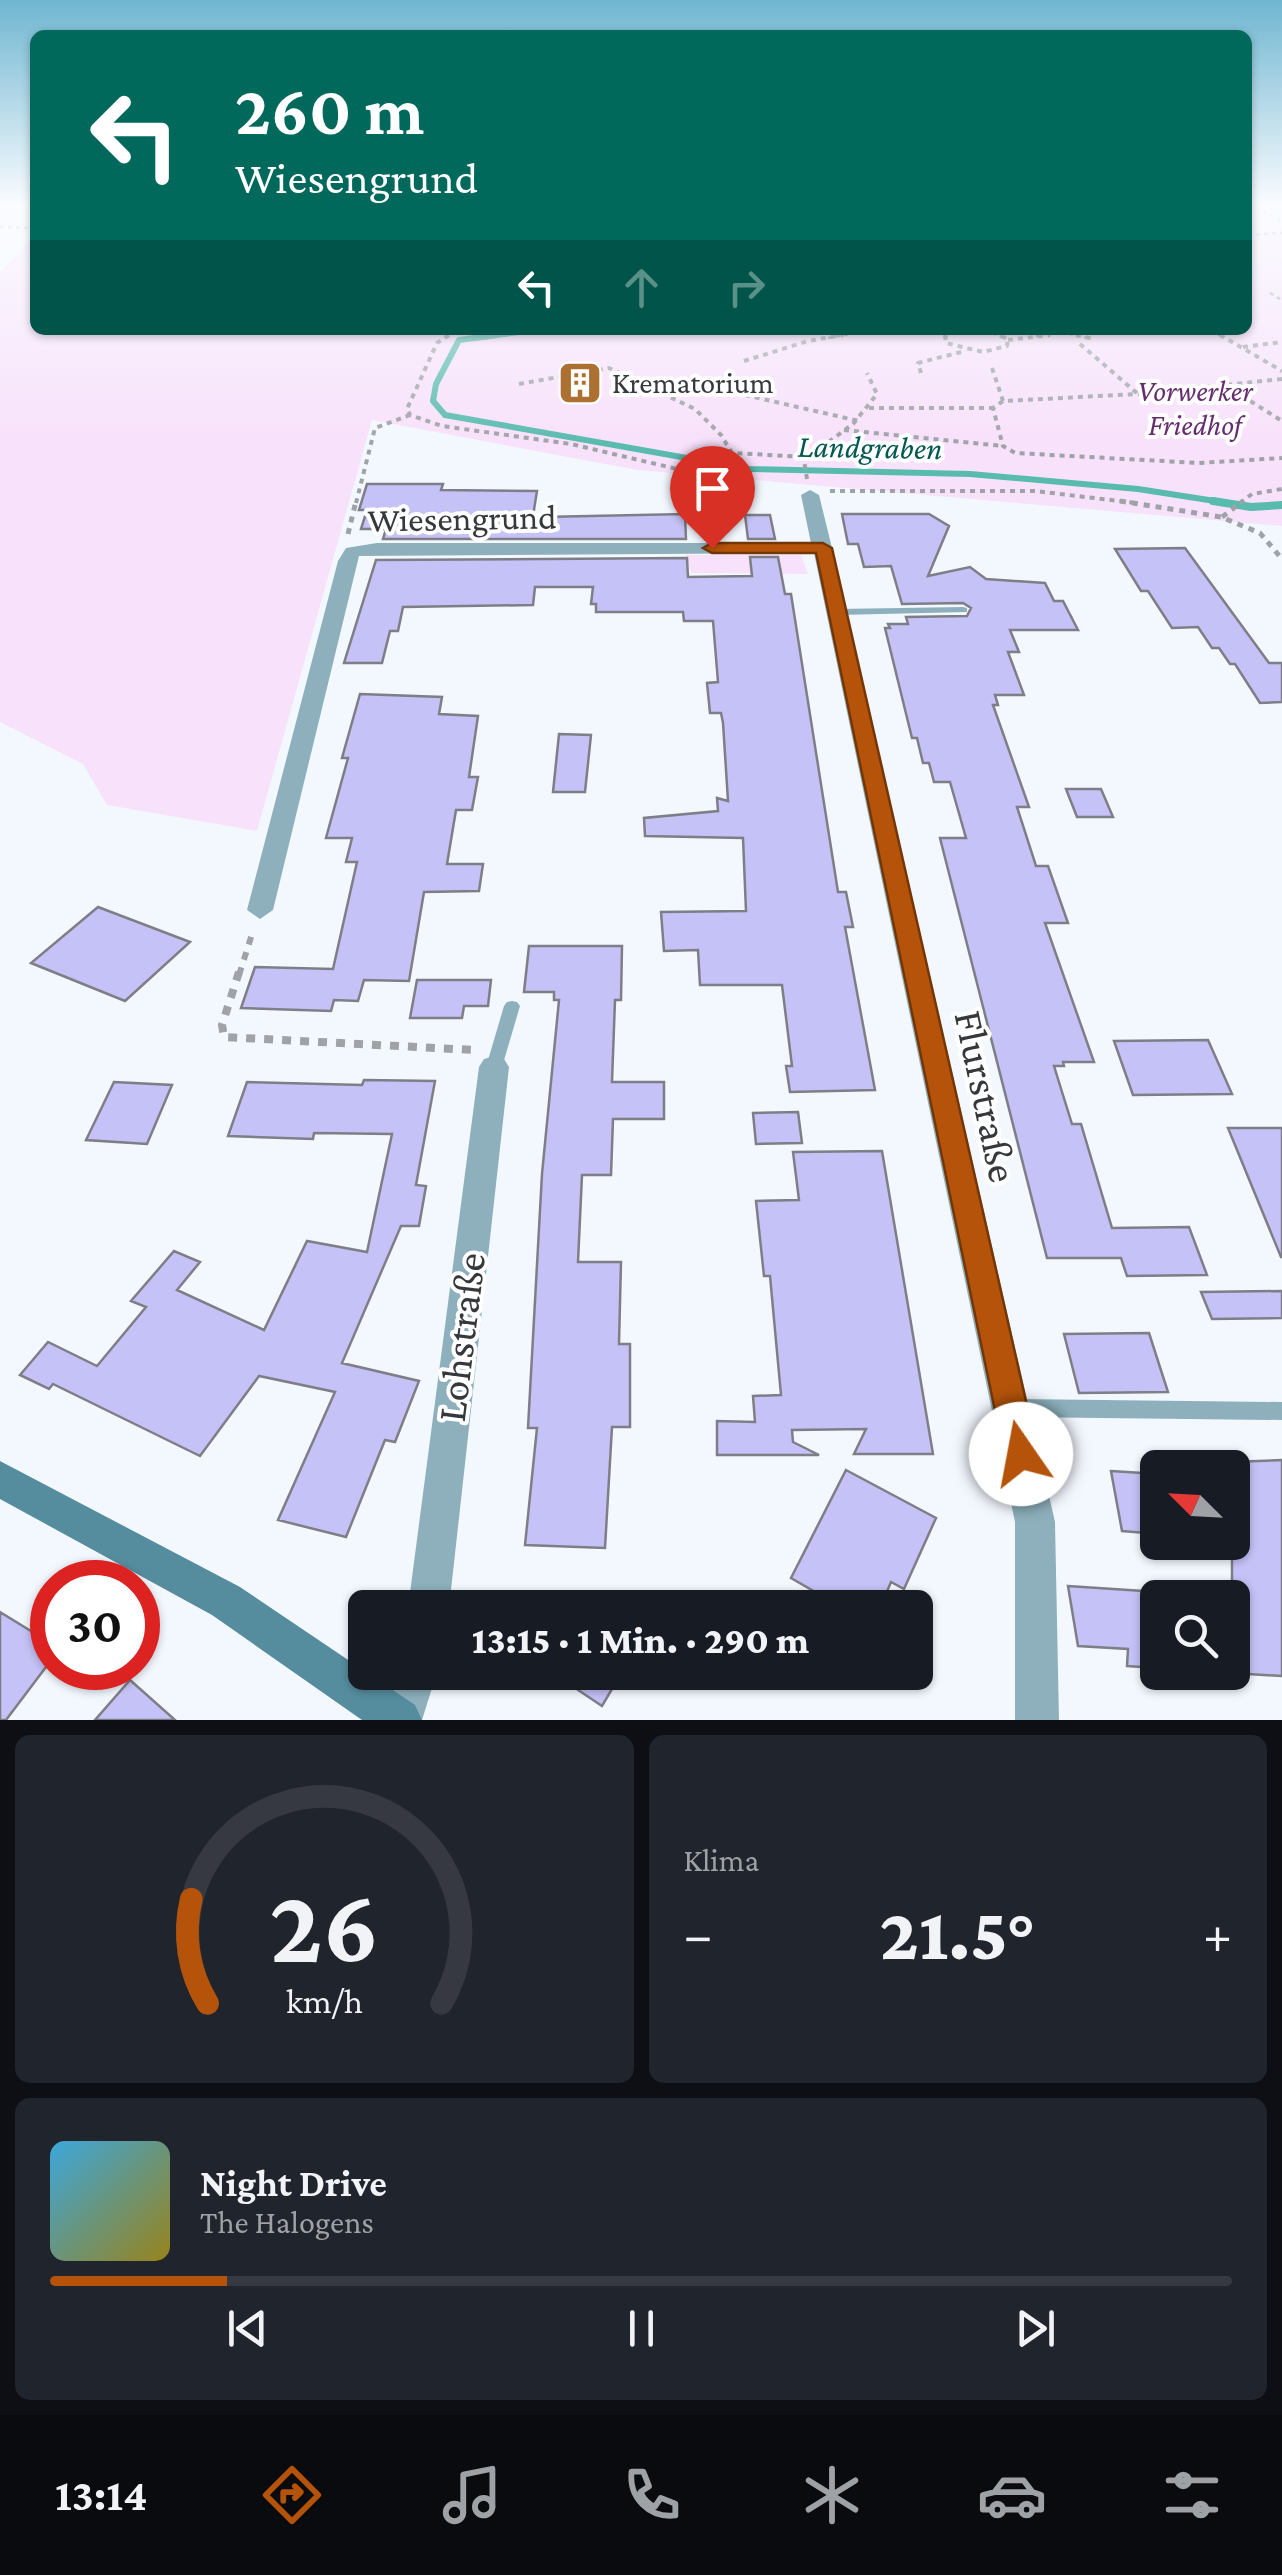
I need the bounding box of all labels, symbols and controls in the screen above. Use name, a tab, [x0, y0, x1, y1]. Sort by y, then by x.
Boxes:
icon: left	[70, 70, 200, 200]
text: 260 m	[235, 71, 424, 149]
text: Wiesengrund	[235, 153, 478, 203]
icon: left	[509, 260, 564, 315]
icon: ahead	[614, 260, 669, 315]
icon: right	[719, 260, 774, 315]
building icon: Krematorium	[557, 360, 603, 406]
place label: Krematorium	[612, 366, 774, 399]
park label: Vorwerker Friedhof	[1137, 374, 1254, 442]
water label: Landgraben	[797, 428, 943, 466]
pin	[670, 446, 755, 549]
icon: arrive	[685, 461, 740, 516]
street label: Wiesengrund	[367, 497, 557, 540]
street label: Flurstraße	[945, 1006, 1028, 1186]
street label: Lohstraße	[427, 1250, 494, 1424]
position arrow	[969, 1402, 1073, 1506]
north arrow	[1140, 1450, 1250, 1560]
map controls	[1140, 1450, 1250, 1690]
speed limit sign: 30	[30, 1560, 160, 1690]
button: search	[1140, 1580, 1250, 1690]
text: 13:15 · 1 Min. · 290 m	[472, 1619, 809, 1661]
text: Klima	[684, 1842, 759, 1878]
text: 26	[269, 1868, 379, 1983]
text: 21.5°	[880, 1892, 1036, 1975]
text: −	[684, 1904, 713, 1965]
text: +	[1203, 1904, 1232, 1965]
text: km/h	[286, 1981, 363, 2021]
text: Night Drive	[200, 2162, 387, 2204]
text: The Halogens	[200, 2204, 374, 2240]
icon: previous	[220, 2301, 275, 2356]
icon: pause	[614, 2301, 669, 2356]
icon: next	[1008, 2301, 1063, 2356]
icon: directions	[257, 2460, 327, 2530]
icon: music	[437, 2460, 507, 2530]
icon: phone	[617, 2460, 687, 2530]
icon: climate	[797, 2460, 867, 2530]
icon: car	[977, 2460, 1047, 2530]
icon: filters	[1157, 2460, 1227, 2530]
text: 13:14	[55, 2470, 147, 2520]

